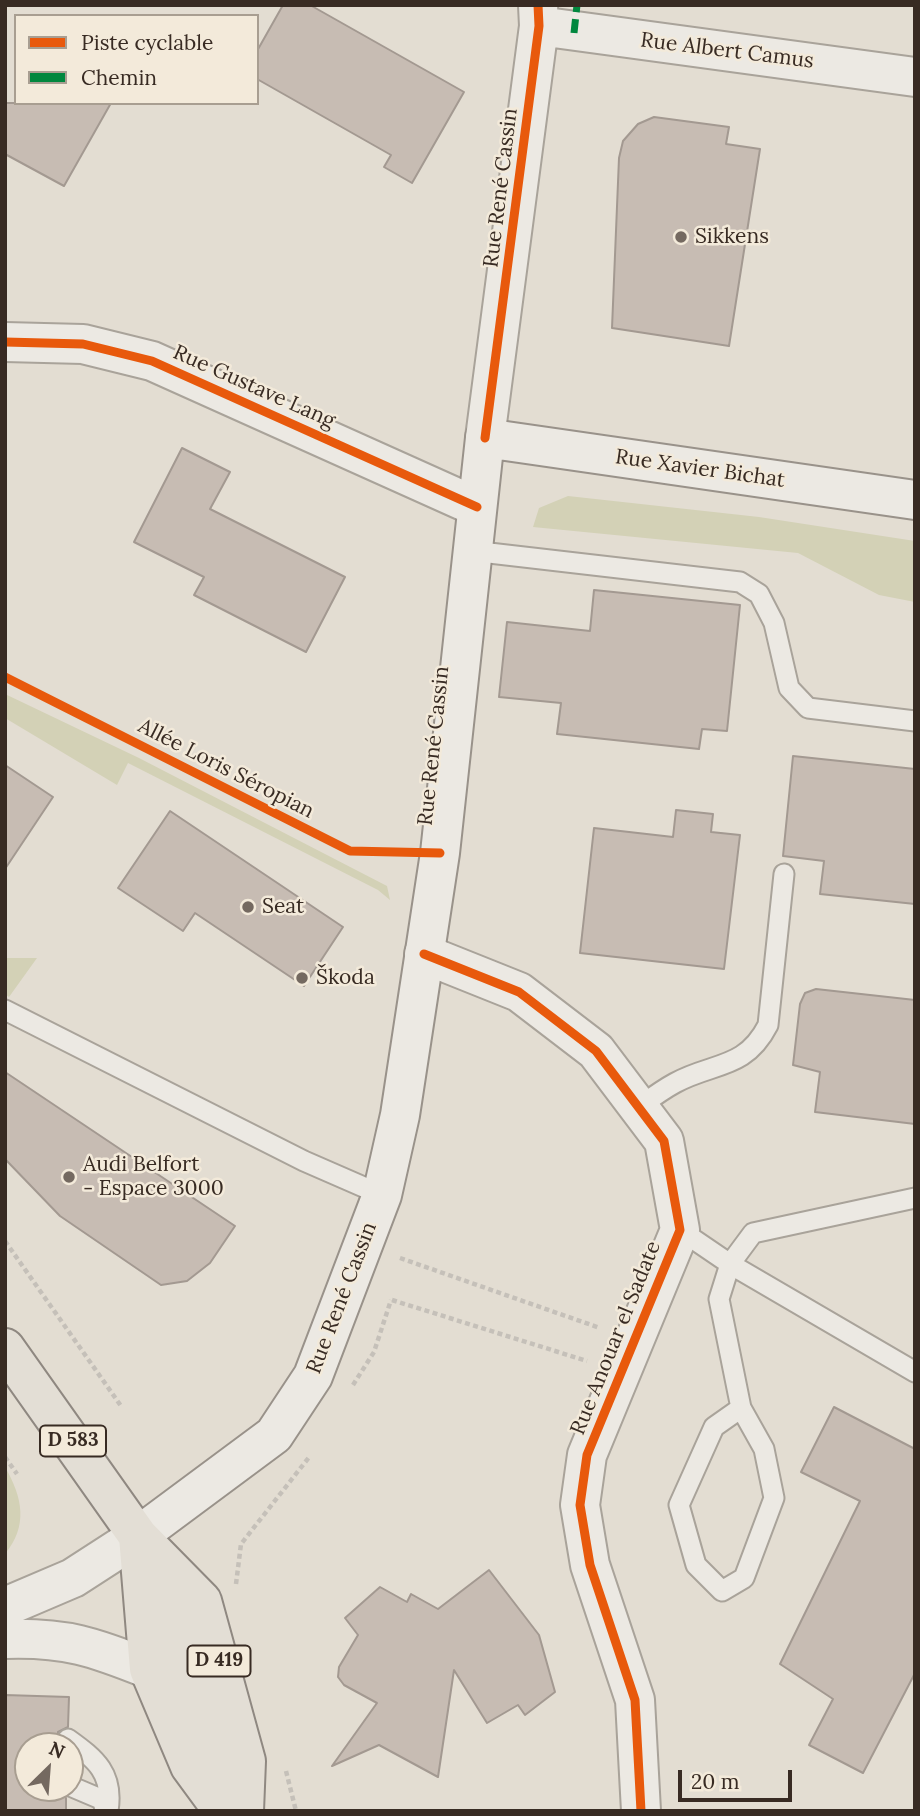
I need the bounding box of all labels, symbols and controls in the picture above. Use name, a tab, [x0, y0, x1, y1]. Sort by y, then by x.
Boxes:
legend	[14, 14, 259, 105]
street label: Rue Albert Camus	[639, 28, 815, 74]
text: Piste cyclable	[81, 29, 213, 56]
text: Chemin	[81, 64, 157, 91]
street label: Rue René Cassin	[479, 107, 523, 269]
place label: Sikkens	[695, 224, 769, 250]
marker: Sikkens	[673, 229, 689, 245]
street label: Rue Gustave Lang	[169, 340, 339, 434]
street label: Rue Xavier Bichat	[613, 445, 787, 493]
street label: Rue René Cassin	[413, 665, 455, 827]
street label: Allée Loris Séropian	[134, 714, 318, 824]
place label: Seat	[262, 894, 304, 920]
marker: Seat	[240, 899, 256, 915]
place label: Škoda	[316, 965, 375, 991]
marker: Škoda	[294, 970, 310, 986]
place label: Audi Belfort - Espace 3000	[83, 1152, 224, 1202]
marker: Audi Belfort - Espace 3000	[61, 1169, 77, 1185]
street label: Rue René Cassin	[302, 1219, 382, 1377]
street label: Rue Anouar el Sadate	[566, 1237, 666, 1439]
road number: D 583	[40, 1426, 106, 1456]
road number: D 419	[188, 1646, 250, 1676]
north arrow	[14, 1732, 84, 1802]
text: N	[45, 1736, 69, 1764]
scale bar	[682, 1756, 796, 1800]
text: 20 m	[691, 1768, 740, 1795]

